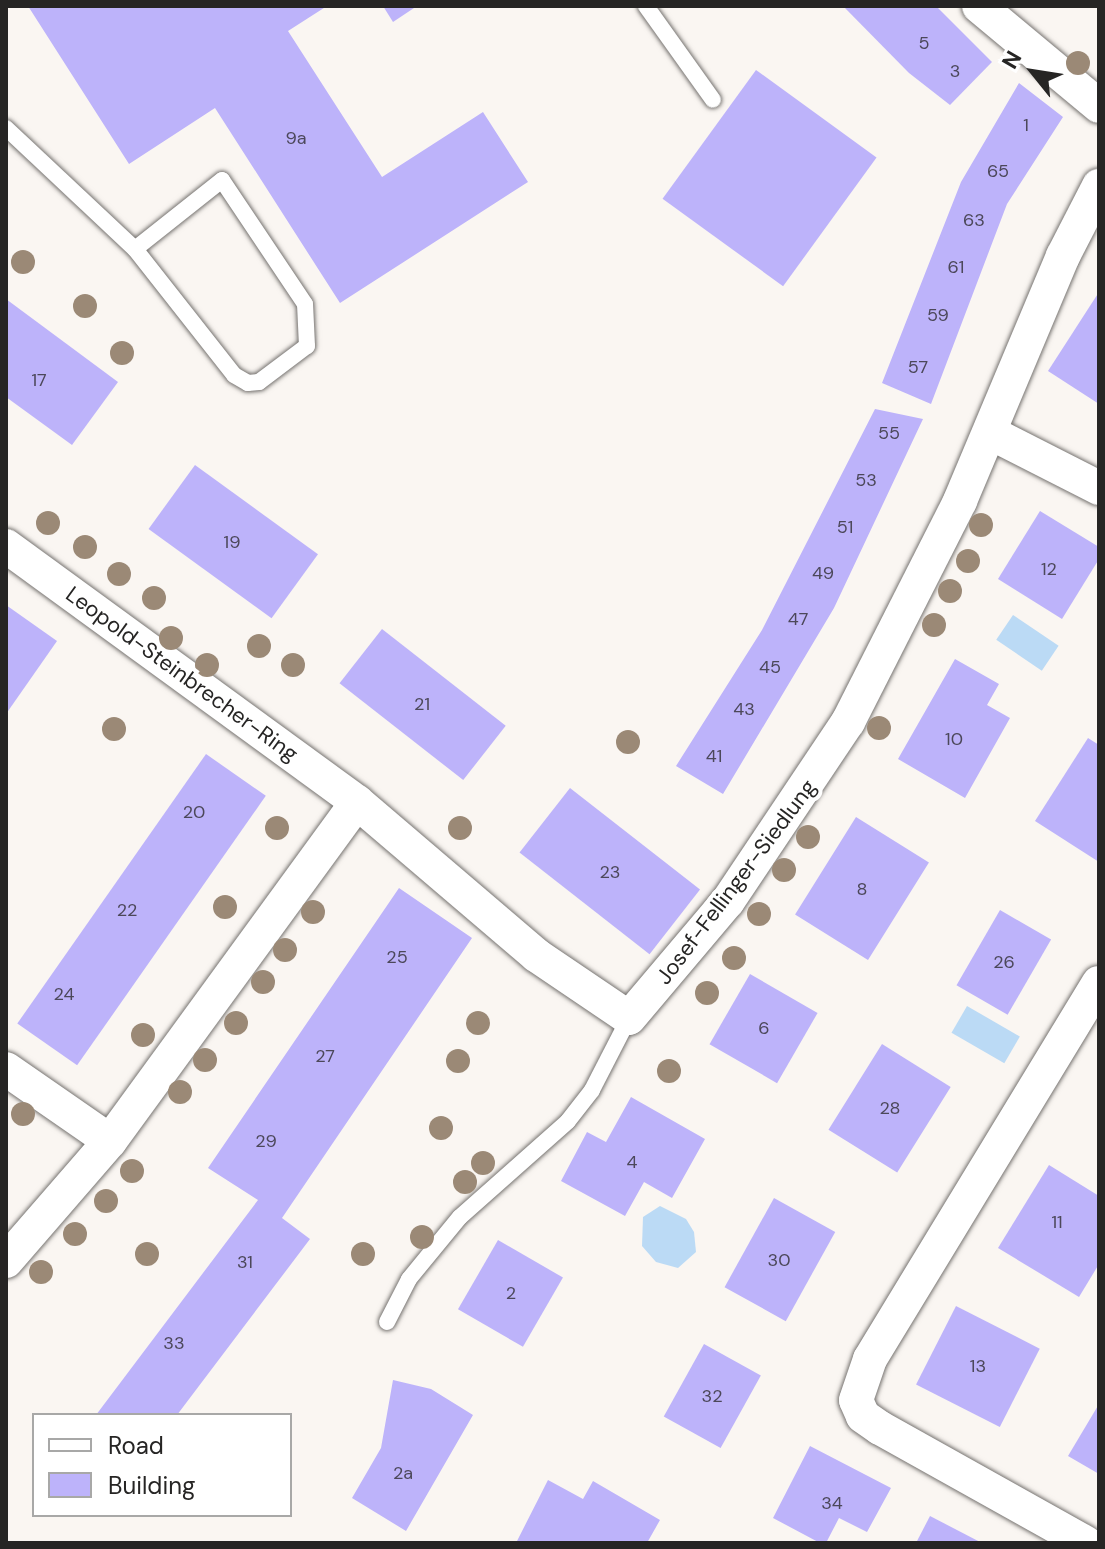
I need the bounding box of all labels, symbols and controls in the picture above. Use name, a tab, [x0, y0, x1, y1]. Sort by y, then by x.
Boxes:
house number: 5	[919, 32, 929, 54]
north arrow	[993, 32, 1073, 112]
text: N	[995, 46, 1028, 74]
house number: 3	[950, 60, 960, 82]
house number: 1	[1023, 114, 1029, 136]
house number: 9a	[285, 127, 307, 149]
house number: 65	[987, 160, 1009, 182]
house number: 63	[963, 209, 985, 231]
house number: 61	[948, 256, 964, 278]
house number: 59	[927, 304, 949, 326]
house number: 57	[908, 356, 928, 378]
house number: 17	[31, 369, 47, 391]
house number: 55	[878, 422, 900, 444]
house number: 53	[855, 469, 877, 491]
house number: 51	[837, 516, 853, 538]
house number: 19	[224, 531, 240, 553]
house number: 12	[1041, 558, 1057, 580]
house number: 49	[812, 562, 834, 584]
street label: Leopold-Steinbrecher-Ring	[61, 581, 303, 767]
house number: 47	[788, 608, 808, 630]
house number: 45	[759, 656, 781, 678]
house number: 21	[414, 693, 430, 715]
house number: 43	[733, 698, 755, 720]
house number: 10	[945, 728, 963, 750]
house number: 41	[706, 745, 722, 767]
street label: Josef-Fellinger-Siedlung	[650, 774, 822, 990]
house number: 20	[183, 801, 205, 823]
house number: 23	[599, 861, 621, 883]
house number: 8	[857, 878, 867, 900]
house number: 22	[117, 899, 137, 921]
house number: 25	[386, 946, 408, 968]
house number: 26	[993, 951, 1015, 973]
house number: 24	[54, 983, 74, 1005]
house number: 6	[758, 1017, 770, 1039]
house number: 27	[315, 1045, 335, 1067]
house number: 28	[879, 1097, 901, 1119]
house number: 29	[255, 1130, 277, 1152]
house number: 4	[627, 1151, 637, 1173]
house number: 11	[1051, 1211, 1063, 1233]
house number: 30	[768, 1249, 790, 1271]
house number: 31	[237, 1251, 253, 1273]
house number: 2	[506, 1282, 516, 1304]
house number: 33	[163, 1332, 185, 1354]
house number: 13	[970, 1355, 986, 1377]
house number: 32	[701, 1385, 723, 1407]
legend	[32, 1413, 292, 1517]
text: Road	[108, 1430, 164, 1461]
house number: 2a	[393, 1462, 413, 1484]
text: Building	[108, 1470, 195, 1501]
house number: 34	[821, 1492, 843, 1514]

